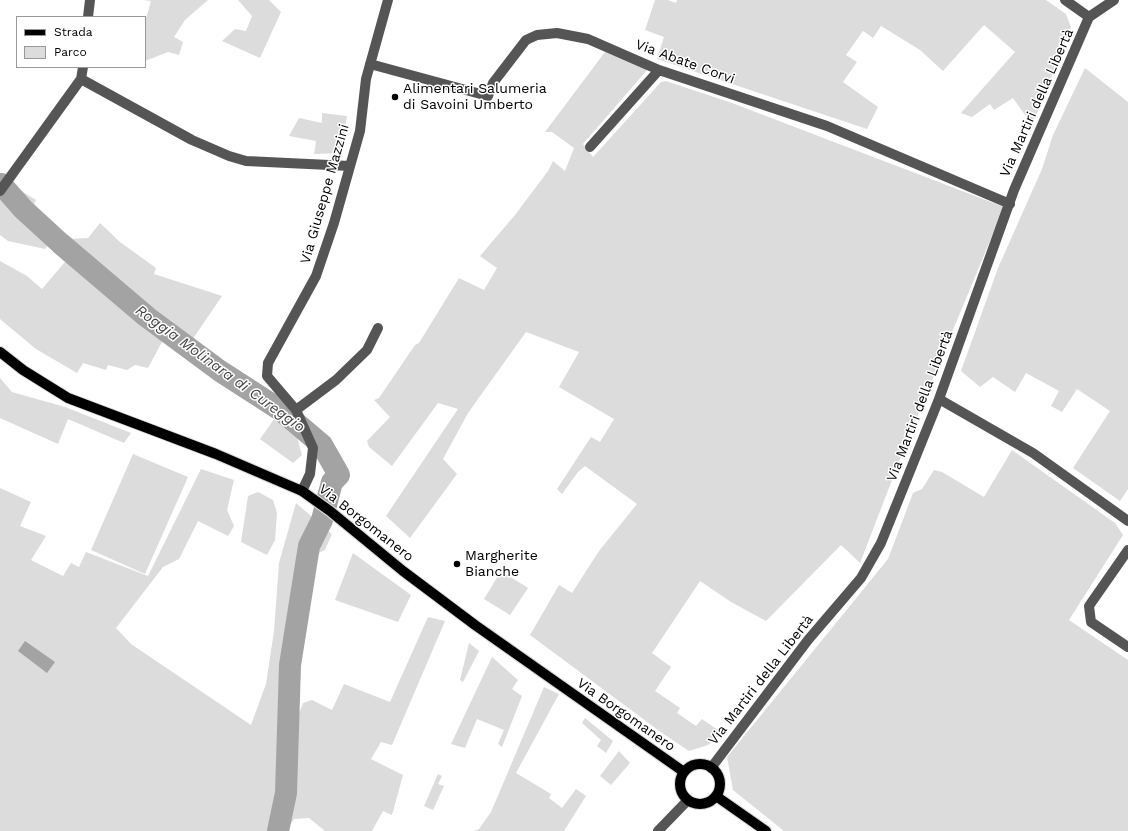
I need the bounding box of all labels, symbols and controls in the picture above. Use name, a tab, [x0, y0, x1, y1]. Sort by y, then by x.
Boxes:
legend	[16, 16, 146, 68]
text: Strada	[54, 25, 93, 39]
street label: Via Martiri della Libertà	[997, 26, 1077, 180]
street label: Via Abate Corvi	[633, 36, 737, 88]
text: Parco	[54, 45, 87, 59]
place label: Alimentari Salumeria di Savoini Umberto	[403, 81, 547, 114]
marker: Alimentari Salumeria di Savoini Umberto	[390, 92, 400, 102]
street label: Via Giuseppe Mazzini	[297, 122, 353, 266]
water label: Roggia Molinara di Cureggio	[132, 301, 308, 437]
street label: Via Martiri della Libertà	[883, 328, 957, 484]
street label: Via Borgomanero	[315, 481, 417, 565]
place label: Margherite Bianche	[465, 548, 538, 580]
marker: Margherite Bianche	[452, 559, 462, 569]
street label: Via Martiri della Libertà	[705, 612, 817, 748]
street label: Via Borgomanero	[574, 675, 678, 755]

